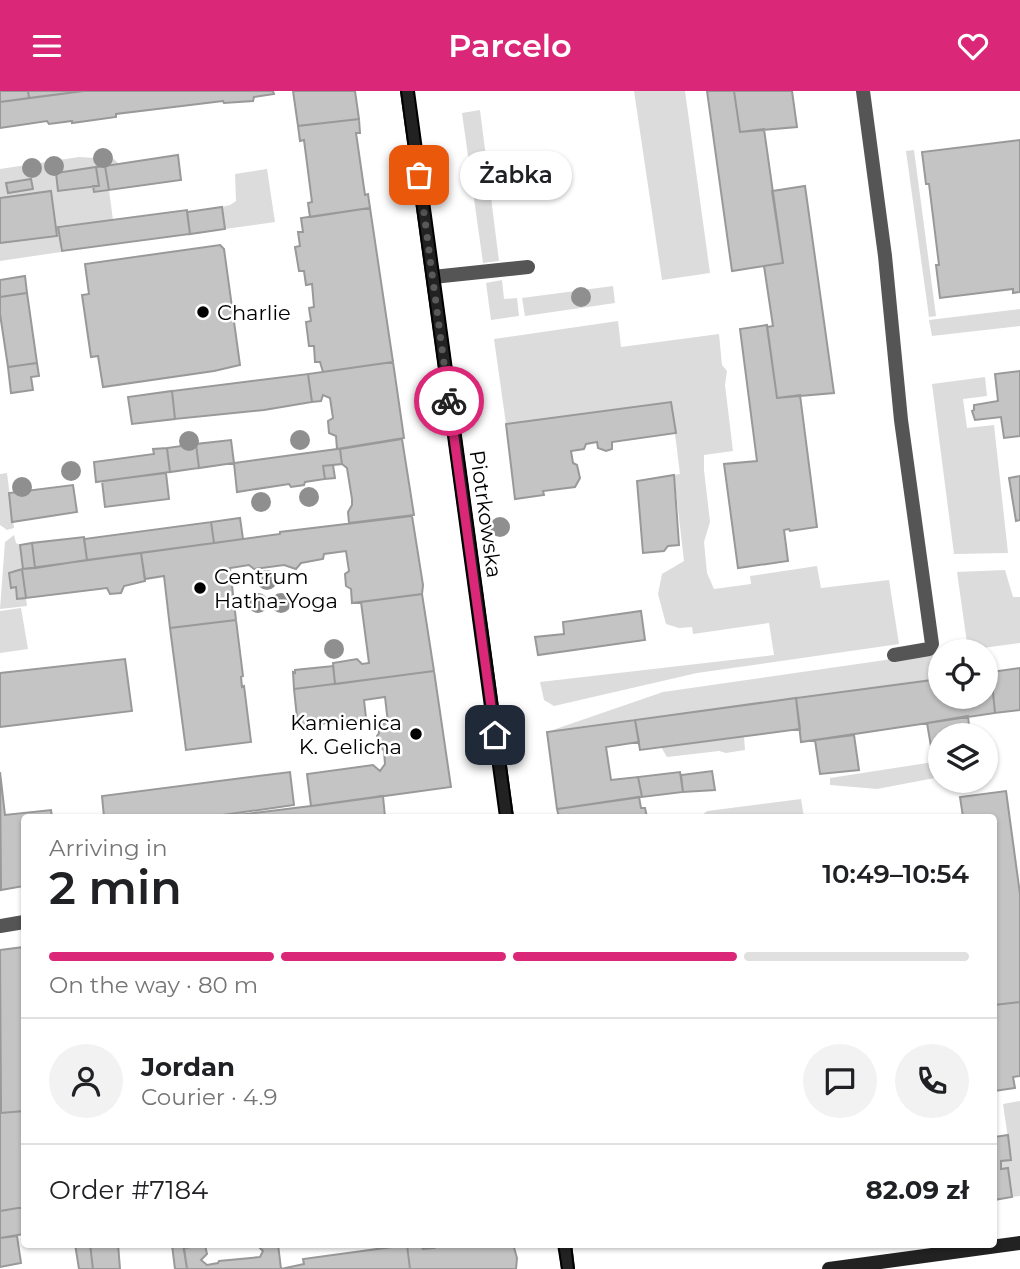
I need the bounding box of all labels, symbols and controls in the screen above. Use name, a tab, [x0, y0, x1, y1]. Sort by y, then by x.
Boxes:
text: Parcelo	[448, 26, 572, 65]
icon: menu	[28, 27, 66, 65]
icon: heart	[954, 27, 992, 65]
pin	[389, 145, 449, 205]
callout: Żabka	[461, 151, 573, 199]
icon: bag	[400, 156, 438, 194]
text: Żabka	[479, 161, 553, 189]
place label: Charlie	[217, 300, 291, 325]
marker: Charlie	[195, 304, 211, 320]
courier	[414, 366, 484, 436]
icon: bike	[430, 382, 468, 420]
street label: Piotrkowska	[465, 448, 507, 580]
place label: Centrum Hatha-Yoga	[214, 564, 338, 613]
marker: Centrum Hatha-Yoga	[192, 580, 208, 596]
map controls	[928, 639, 998, 793]
button: locate	[928, 639, 998, 709]
pin	[465, 705, 525, 765]
place label: Kamienica K. Gelicha	[290, 710, 402, 759]
icon: home	[476, 716, 514, 754]
button: layers	[928, 723, 998, 793]
marker: Kamienica K. Gelicha	[408, 726, 424, 742]
text: Arriving in	[49, 834, 168, 862]
text: 10:49–10:54	[822, 858, 969, 890]
text: 2 min	[49, 859, 182, 916]
text: On the way · 80 m	[49, 971, 258, 999]
button: person	[49, 1044, 123, 1118]
button: chat	[803, 1044, 877, 1118]
button: phone	[895, 1044, 969, 1118]
text: Jordan	[141, 1051, 235, 1083]
text: Courier · 4.9	[141, 1083, 277, 1111]
text: Order #7184	[49, 1174, 208, 1206]
text: 82.09 zł	[866, 1174, 969, 1206]

